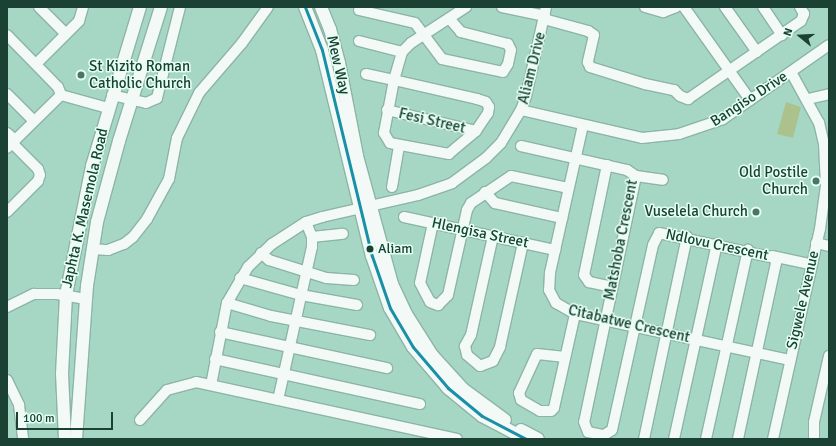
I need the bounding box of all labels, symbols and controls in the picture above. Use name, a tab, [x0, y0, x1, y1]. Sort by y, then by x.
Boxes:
north arrow	[780, 16, 820, 56]
text: N	[781, 26, 795, 38]
street label: Aliam Drive	[514, 30, 550, 106]
street label: Mew Way	[322, 34, 354, 96]
place label: St Kizito Roman Catholic Church	[89, 57, 191, 92]
street label: Bangiso Drive	[707, 67, 791, 131]
marker: St Kizito Roman Catholic Church	[76, 70, 86, 80]
street label: Fesi Street	[397, 105, 467, 137]
street label: Japhta K. Masemola Road	[58, 126, 112, 290]
place label: Old Postile Church	[739, 163, 808, 198]
marker: Old Postile Church	[811, 176, 821, 186]
street label: Matshoba Crescent	[600, 178, 642, 302]
place label: Vuselela Church	[645, 203, 748, 221]
marker: Vuselela Church	[751, 207, 761, 217]
street label: Hlengisa Street	[430, 214, 530, 252]
street label: Ndlovu Crescent	[664, 225, 770, 265]
place label: Aliam	[378, 241, 413, 257]
marker: Aliam	[365, 244, 375, 254]
street label: Sigwele Avenue	[783, 249, 823, 351]
street label: Citabatwe Crescent	[566, 301, 692, 347]
scale bar	[18, 404, 115, 430]
text: 100 m	[23, 411, 55, 426]

